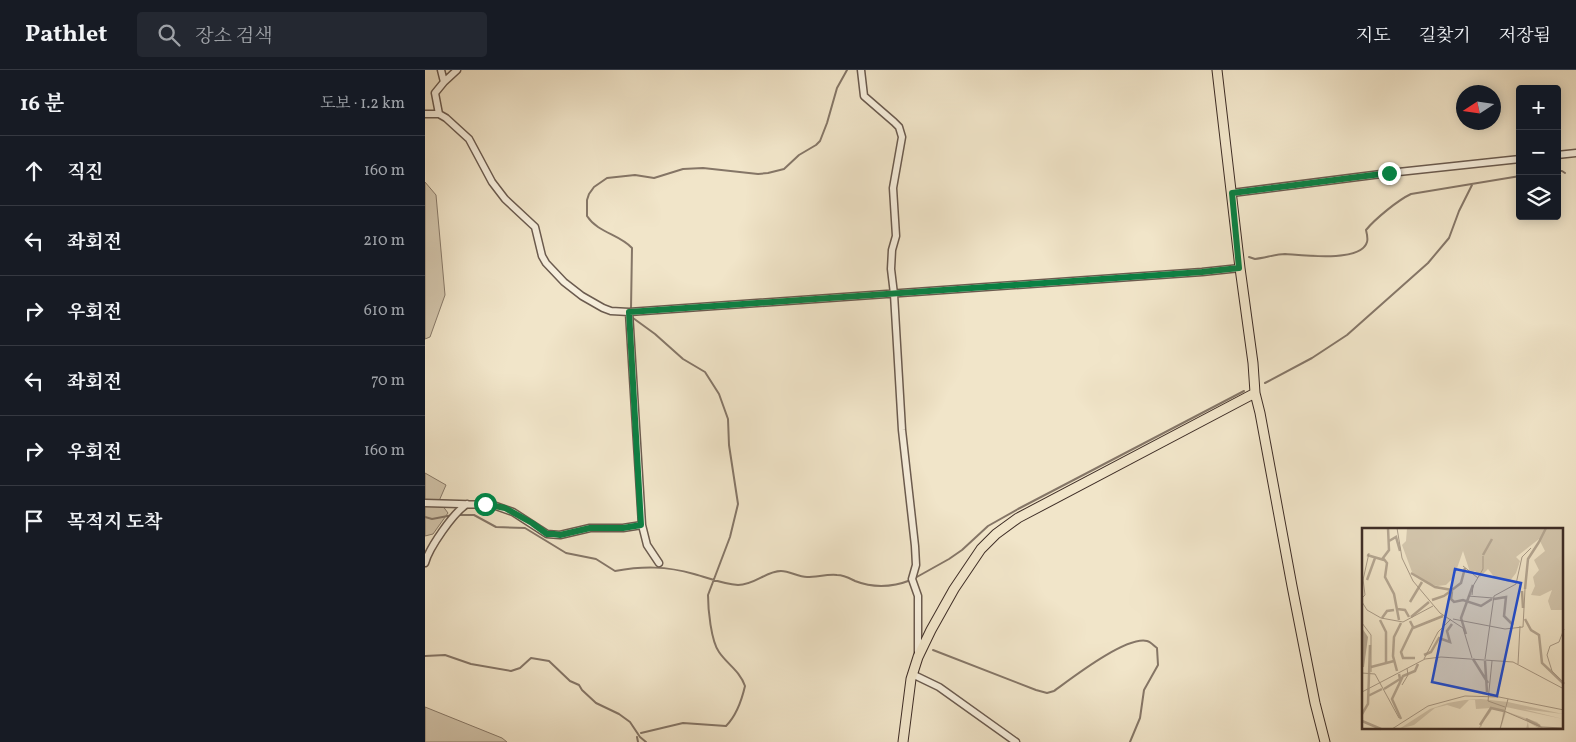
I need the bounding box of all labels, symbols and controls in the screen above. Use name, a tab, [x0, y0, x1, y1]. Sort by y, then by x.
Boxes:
search box	[137, 12, 487, 57]
text: Pathlet	[25, 18, 107, 52]
icon: search	[155, 21, 183, 49]
text: 장소 검색	[195, 24, 272, 50]
text: 지도	[1356, 24, 1391, 49]
text: 길찾기	[1419, 24, 1471, 49]
text: 저장됨	[1499, 24, 1551, 49]
north arrow	[1456, 85, 1501, 130]
map controls	[1516, 85, 1561, 220]
button: +	[1516, 85, 1561, 130]
text: 16 분	[20, 90, 64, 119]
text: 도보 · 1.2 km	[320, 93, 405, 115]
button: −	[1516, 130, 1561, 175]
icon: ahead	[20, 157, 48, 185]
text: 직진	[67, 160, 104, 186]
text: 160 m	[364, 160, 405, 182]
route end	[1378, 162, 1401, 185]
button: layers	[1516, 175, 1561, 220]
icon: left	[20, 227, 48, 255]
text: 좌회전	[67, 230, 122, 256]
text: 210 m	[363, 230, 405, 252]
icon: right	[20, 297, 48, 325]
text: 우회전	[67, 300, 122, 326]
text: 610 m	[364, 300, 405, 322]
icon: left	[20, 367, 48, 395]
text: 좌회전	[67, 370, 122, 396]
text: 70 m	[371, 370, 405, 392]
icon: right	[20, 437, 48, 465]
text: 우회전	[67, 440, 122, 466]
text: 160 m	[364, 440, 405, 462]
route start	[474, 493, 497, 516]
icon: arrive	[20, 507, 48, 535]
text: 목적지 도착	[67, 510, 163, 536]
inset map	[1362, 528, 1563, 730]

